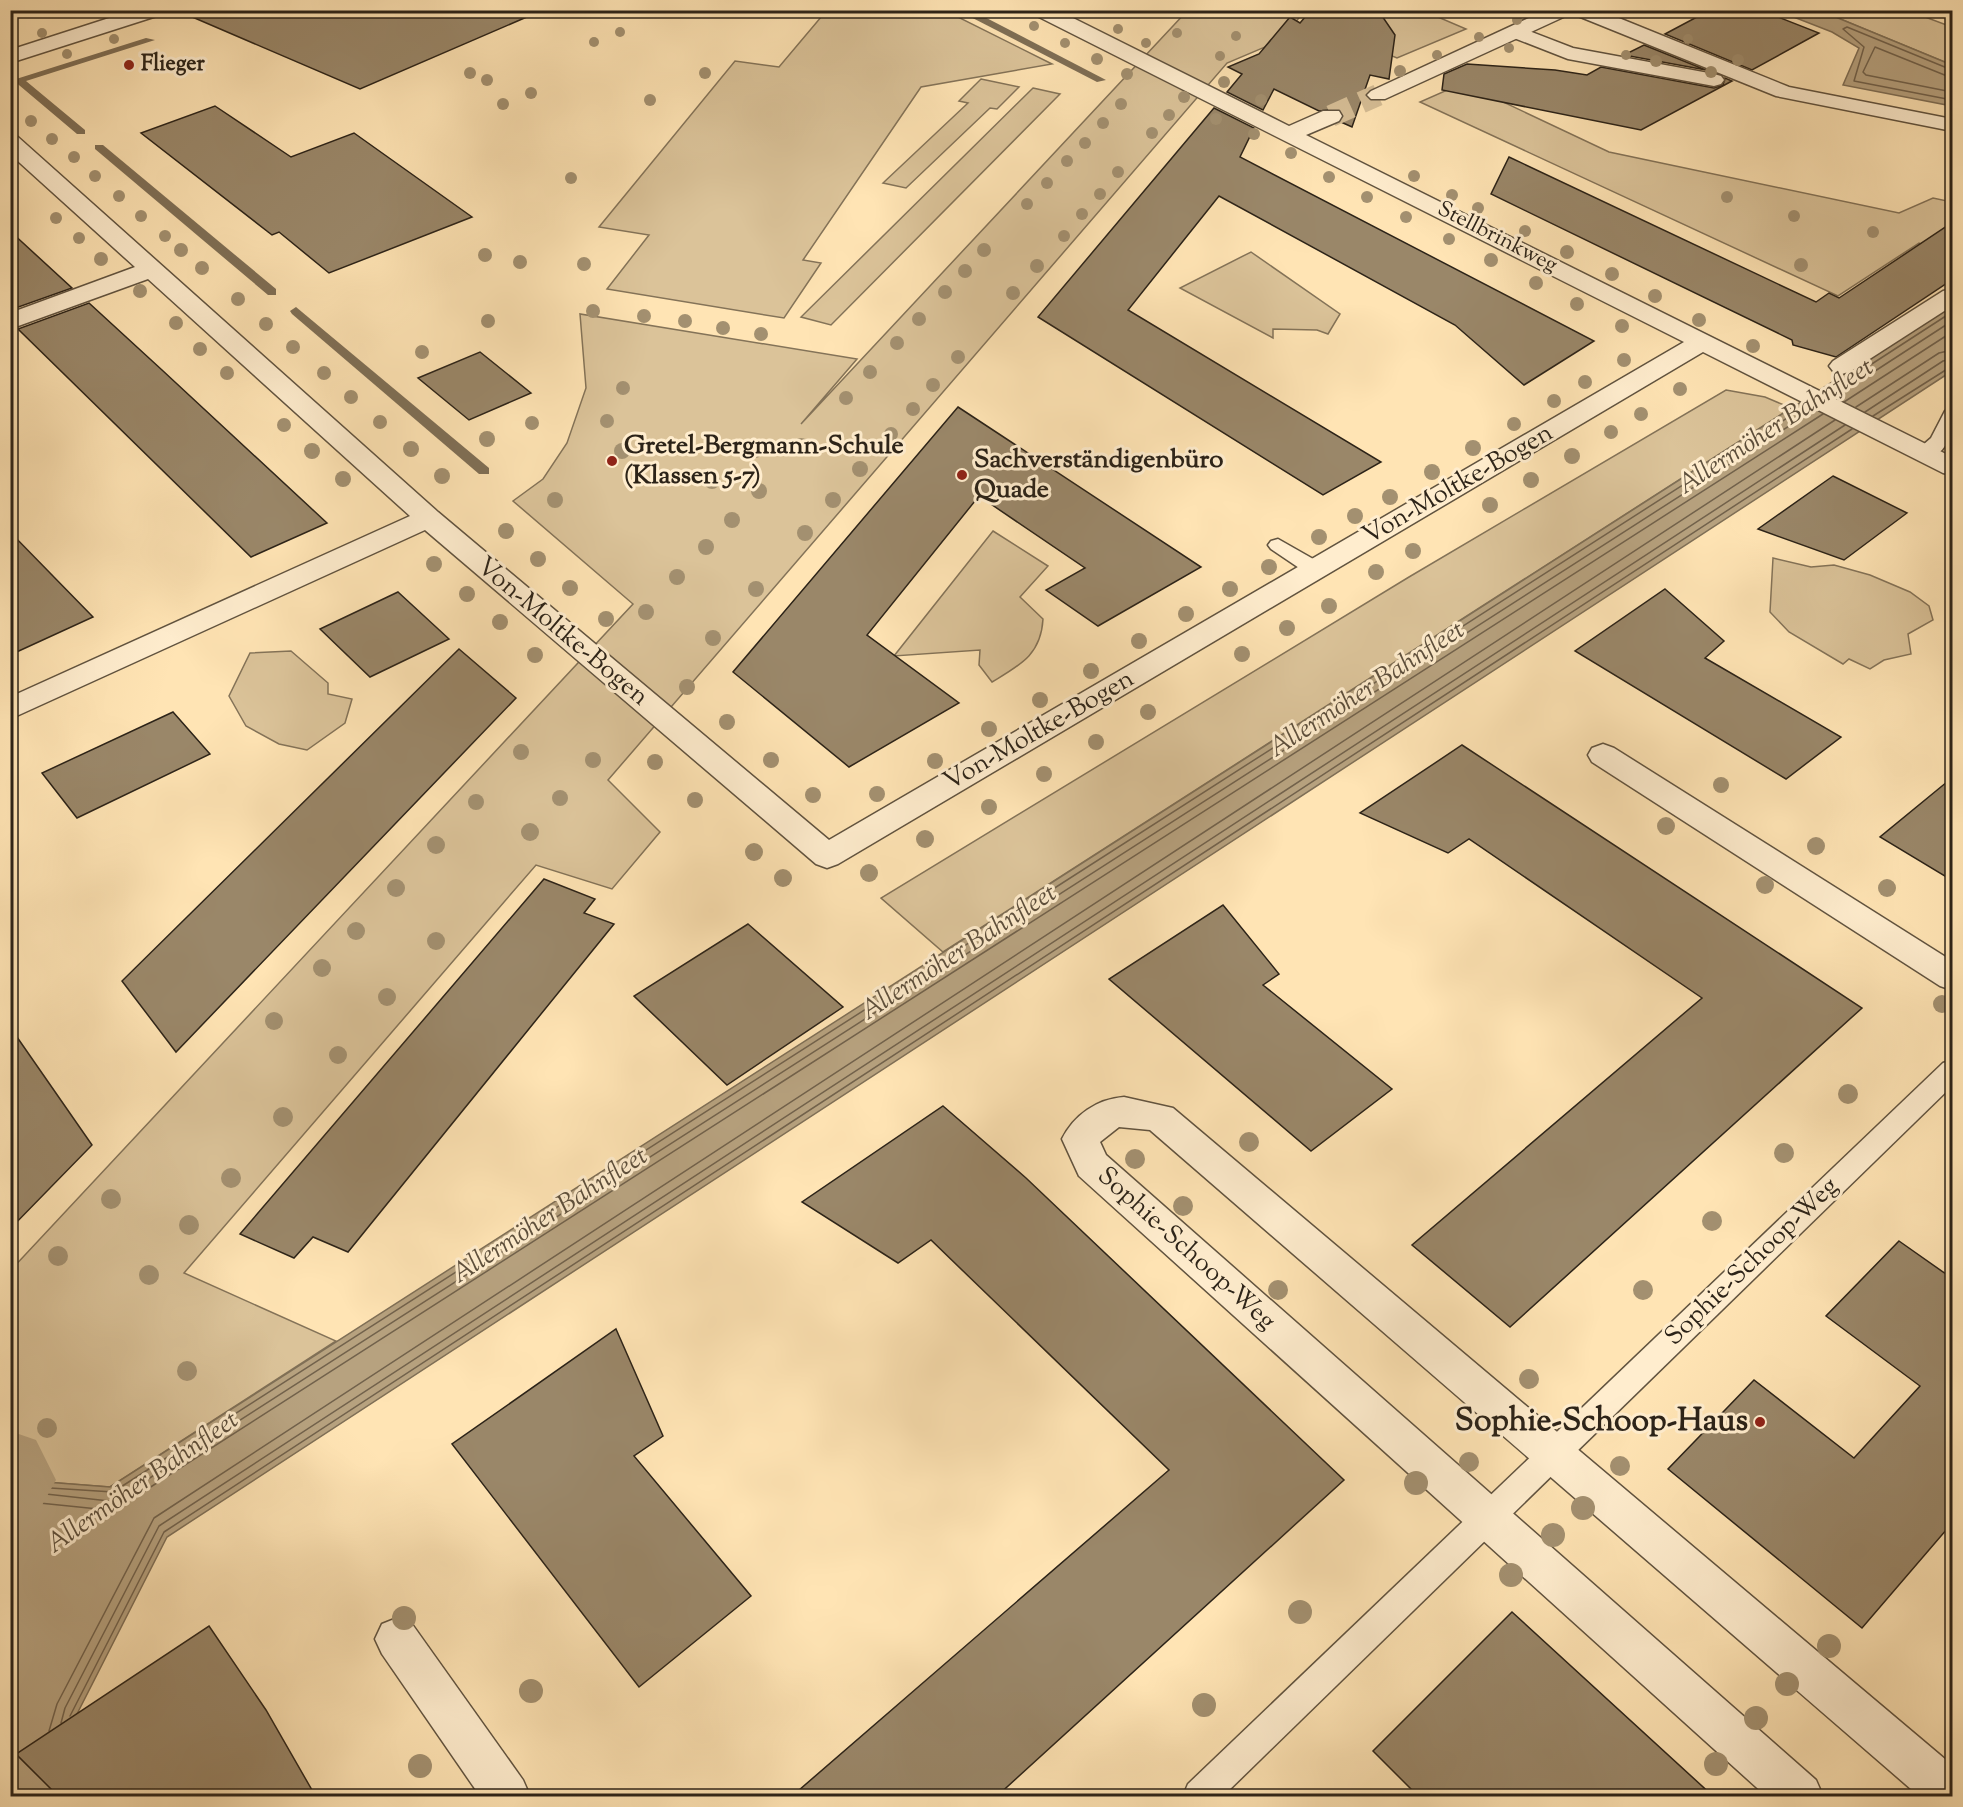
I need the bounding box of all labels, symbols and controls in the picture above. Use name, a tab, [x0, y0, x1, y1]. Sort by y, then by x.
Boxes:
place label: Flieger	[141, 49, 206, 81]
marker: Flieger	[122, 58, 136, 72]
street label: Stellbrinkweg	[1431, 194, 1563, 282]
water label: Allermöher Bahnfleet	[1670, 349, 1882, 505]
street label: Von-Moltke-Bogen	[1356, 415, 1560, 555]
place label: Gretel-Bergmann-Schule (Klassen 5-7)	[624, 428, 904, 495]
place label: Sachverständigenbüro Quade	[974, 442, 1224, 509]
marker: Gretel-Bergmann-Schule (Klassen 5-7)	[605, 454, 619, 468]
marker: Sachverständigenbüro Quade	[955, 468, 969, 482]
street label: Von-Moltke-Bogen	[468, 549, 656, 715]
water label: Allermöher Bahnfleet	[1261, 612, 1473, 768]
street label: Von-Moltke-Bogen	[937, 661, 1141, 801]
water label: Allermöher Bahnfleet	[853, 875, 1065, 1031]
water label: Allermöher Bahnfleet	[444, 1138, 656, 1294]
street label: Sophie-Schoop-Weg	[1089, 1159, 1283, 1339]
street label: Sophie-Schoop-Weg	[1657, 1169, 1847, 1355]
place label: Sophie-Schoop-Haus	[1455, 1399, 1748, 1445]
water label: Allermöher Bahnfleet	[39, 1402, 247, 1564]
marker: Sophie-Schoop-Haus	[1753, 1415, 1767, 1429]

